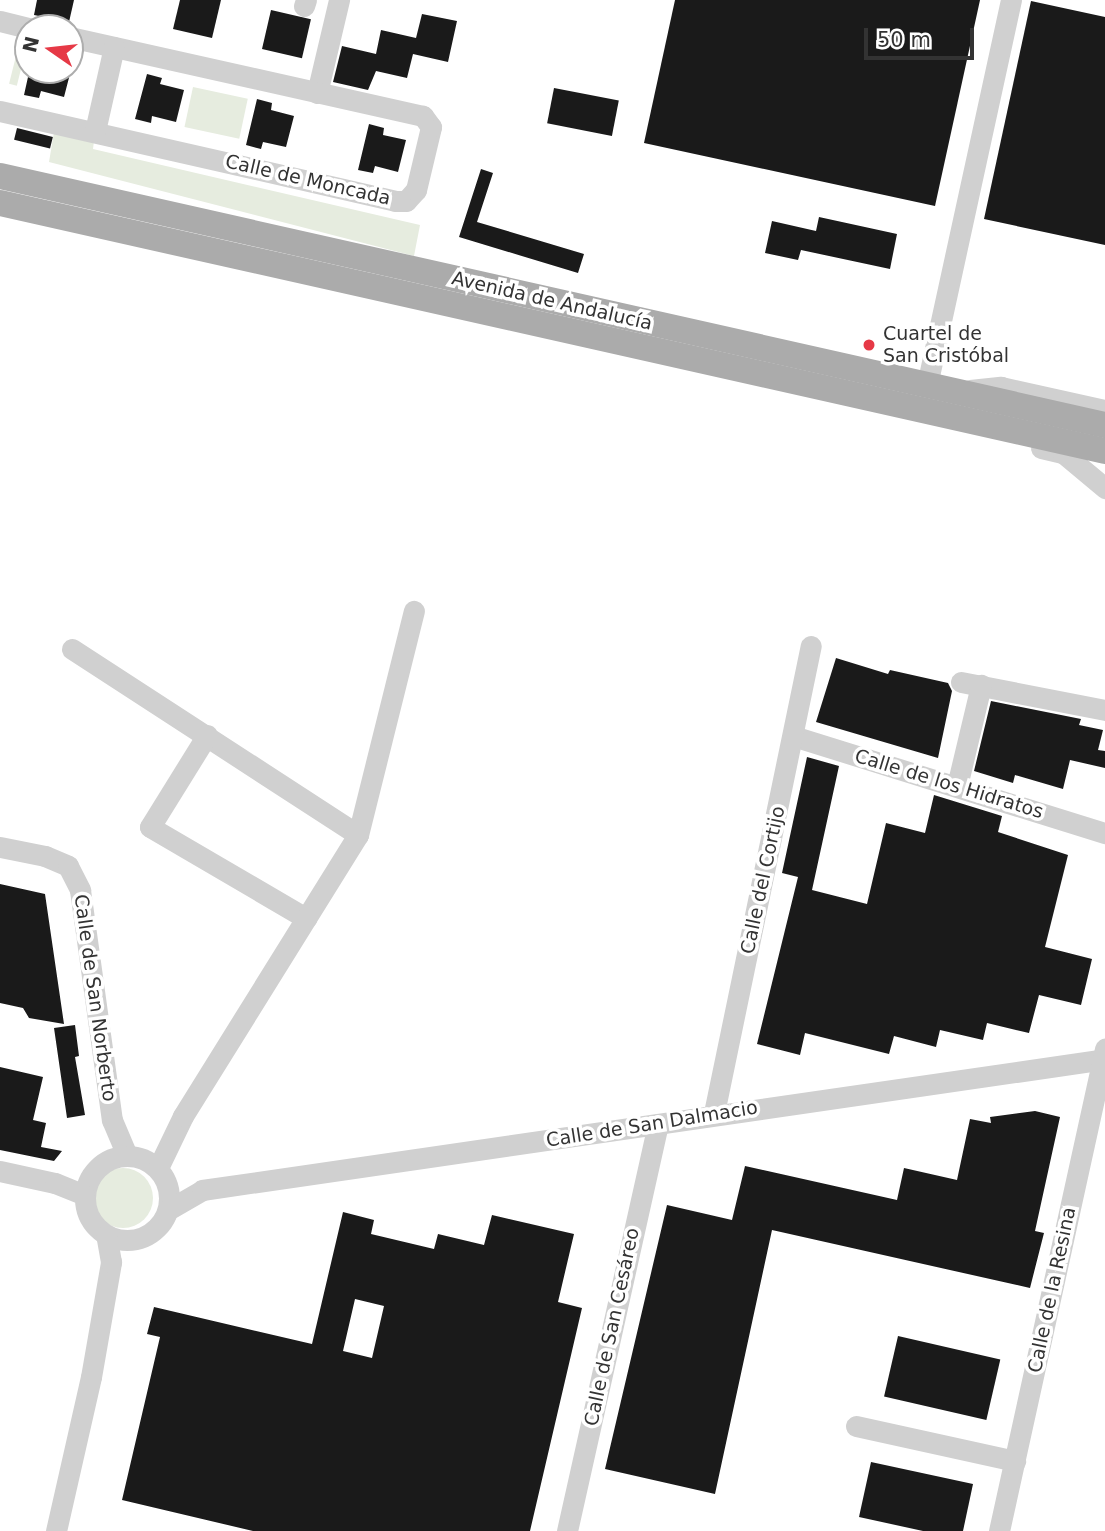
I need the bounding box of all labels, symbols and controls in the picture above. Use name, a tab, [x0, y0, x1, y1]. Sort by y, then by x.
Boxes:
north arrow	[14, 14, 84, 84]
scale bar	[867, 14, 977, 58]
text: 50 m	[877, 28, 931, 52]
text: N	[18, 34, 43, 55]
street label: Calle de Moncada	[223, 150, 393, 210]
street label: Avenida de Andalucía	[450, 267, 654, 335]
place label: Cuartel de San Cristóbal	[883, 323, 1009, 367]
marker: Cuartel de San Cristóbal	[861, 337, 877, 353]
street label: Calle de los Hidratos	[852, 744, 1046, 824]
street label: Calle del Cortijo	[736, 804, 790, 956]
street label: Calle de San Norberto	[69, 893, 121, 1103]
street label: Calle de San Dalmacio	[545, 1096, 759, 1152]
street label: Calle de la Resina	[1023, 1205, 1081, 1375]
street label: Calle de San Cesáreo	[580, 1226, 644, 1428]

